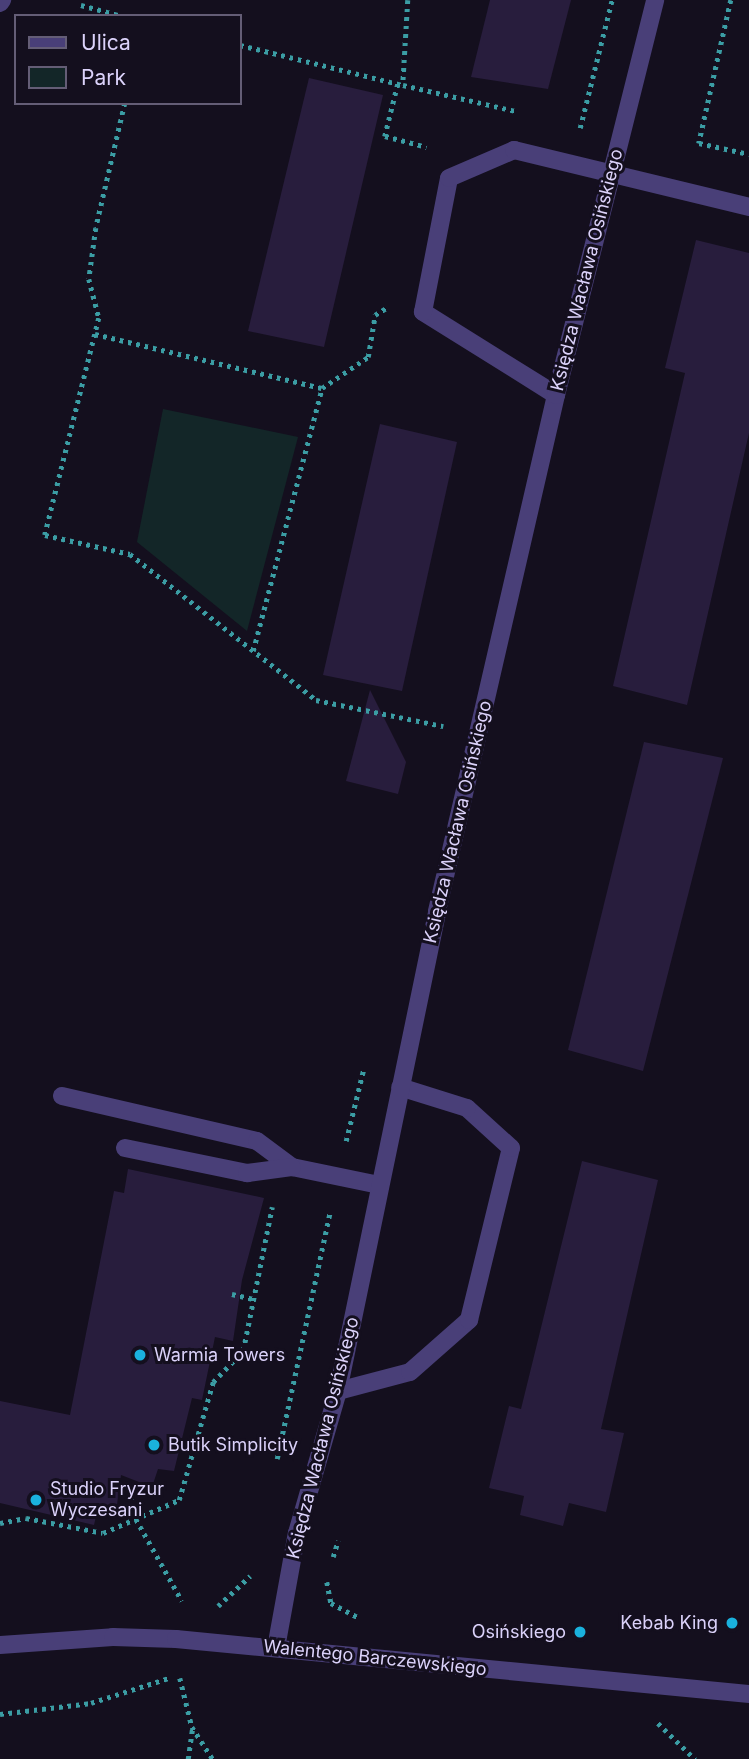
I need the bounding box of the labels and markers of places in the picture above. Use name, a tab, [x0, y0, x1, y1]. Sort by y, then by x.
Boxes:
place label: Warmia Towers	[154, 1344, 285, 1366]
marker: Warmia Towers	[132, 1347, 148, 1363]
place label: Butik Simplicity	[168, 1434, 298, 1456]
marker: Butik Simplicity	[146, 1437, 162, 1453]
place label: Studio Fryzur Wyczesani	[50, 1479, 164, 1522]
marker: Studio Fryzur Wyczesani	[28, 1492, 44, 1508]
place label: Kebab King	[620, 1612, 718, 1634]
marker: Kebab King	[724, 1615, 740, 1631]
place label: Osińskiego	[472, 1621, 566, 1643]
marker: Osińskiego	[572, 1624, 588, 1640]

